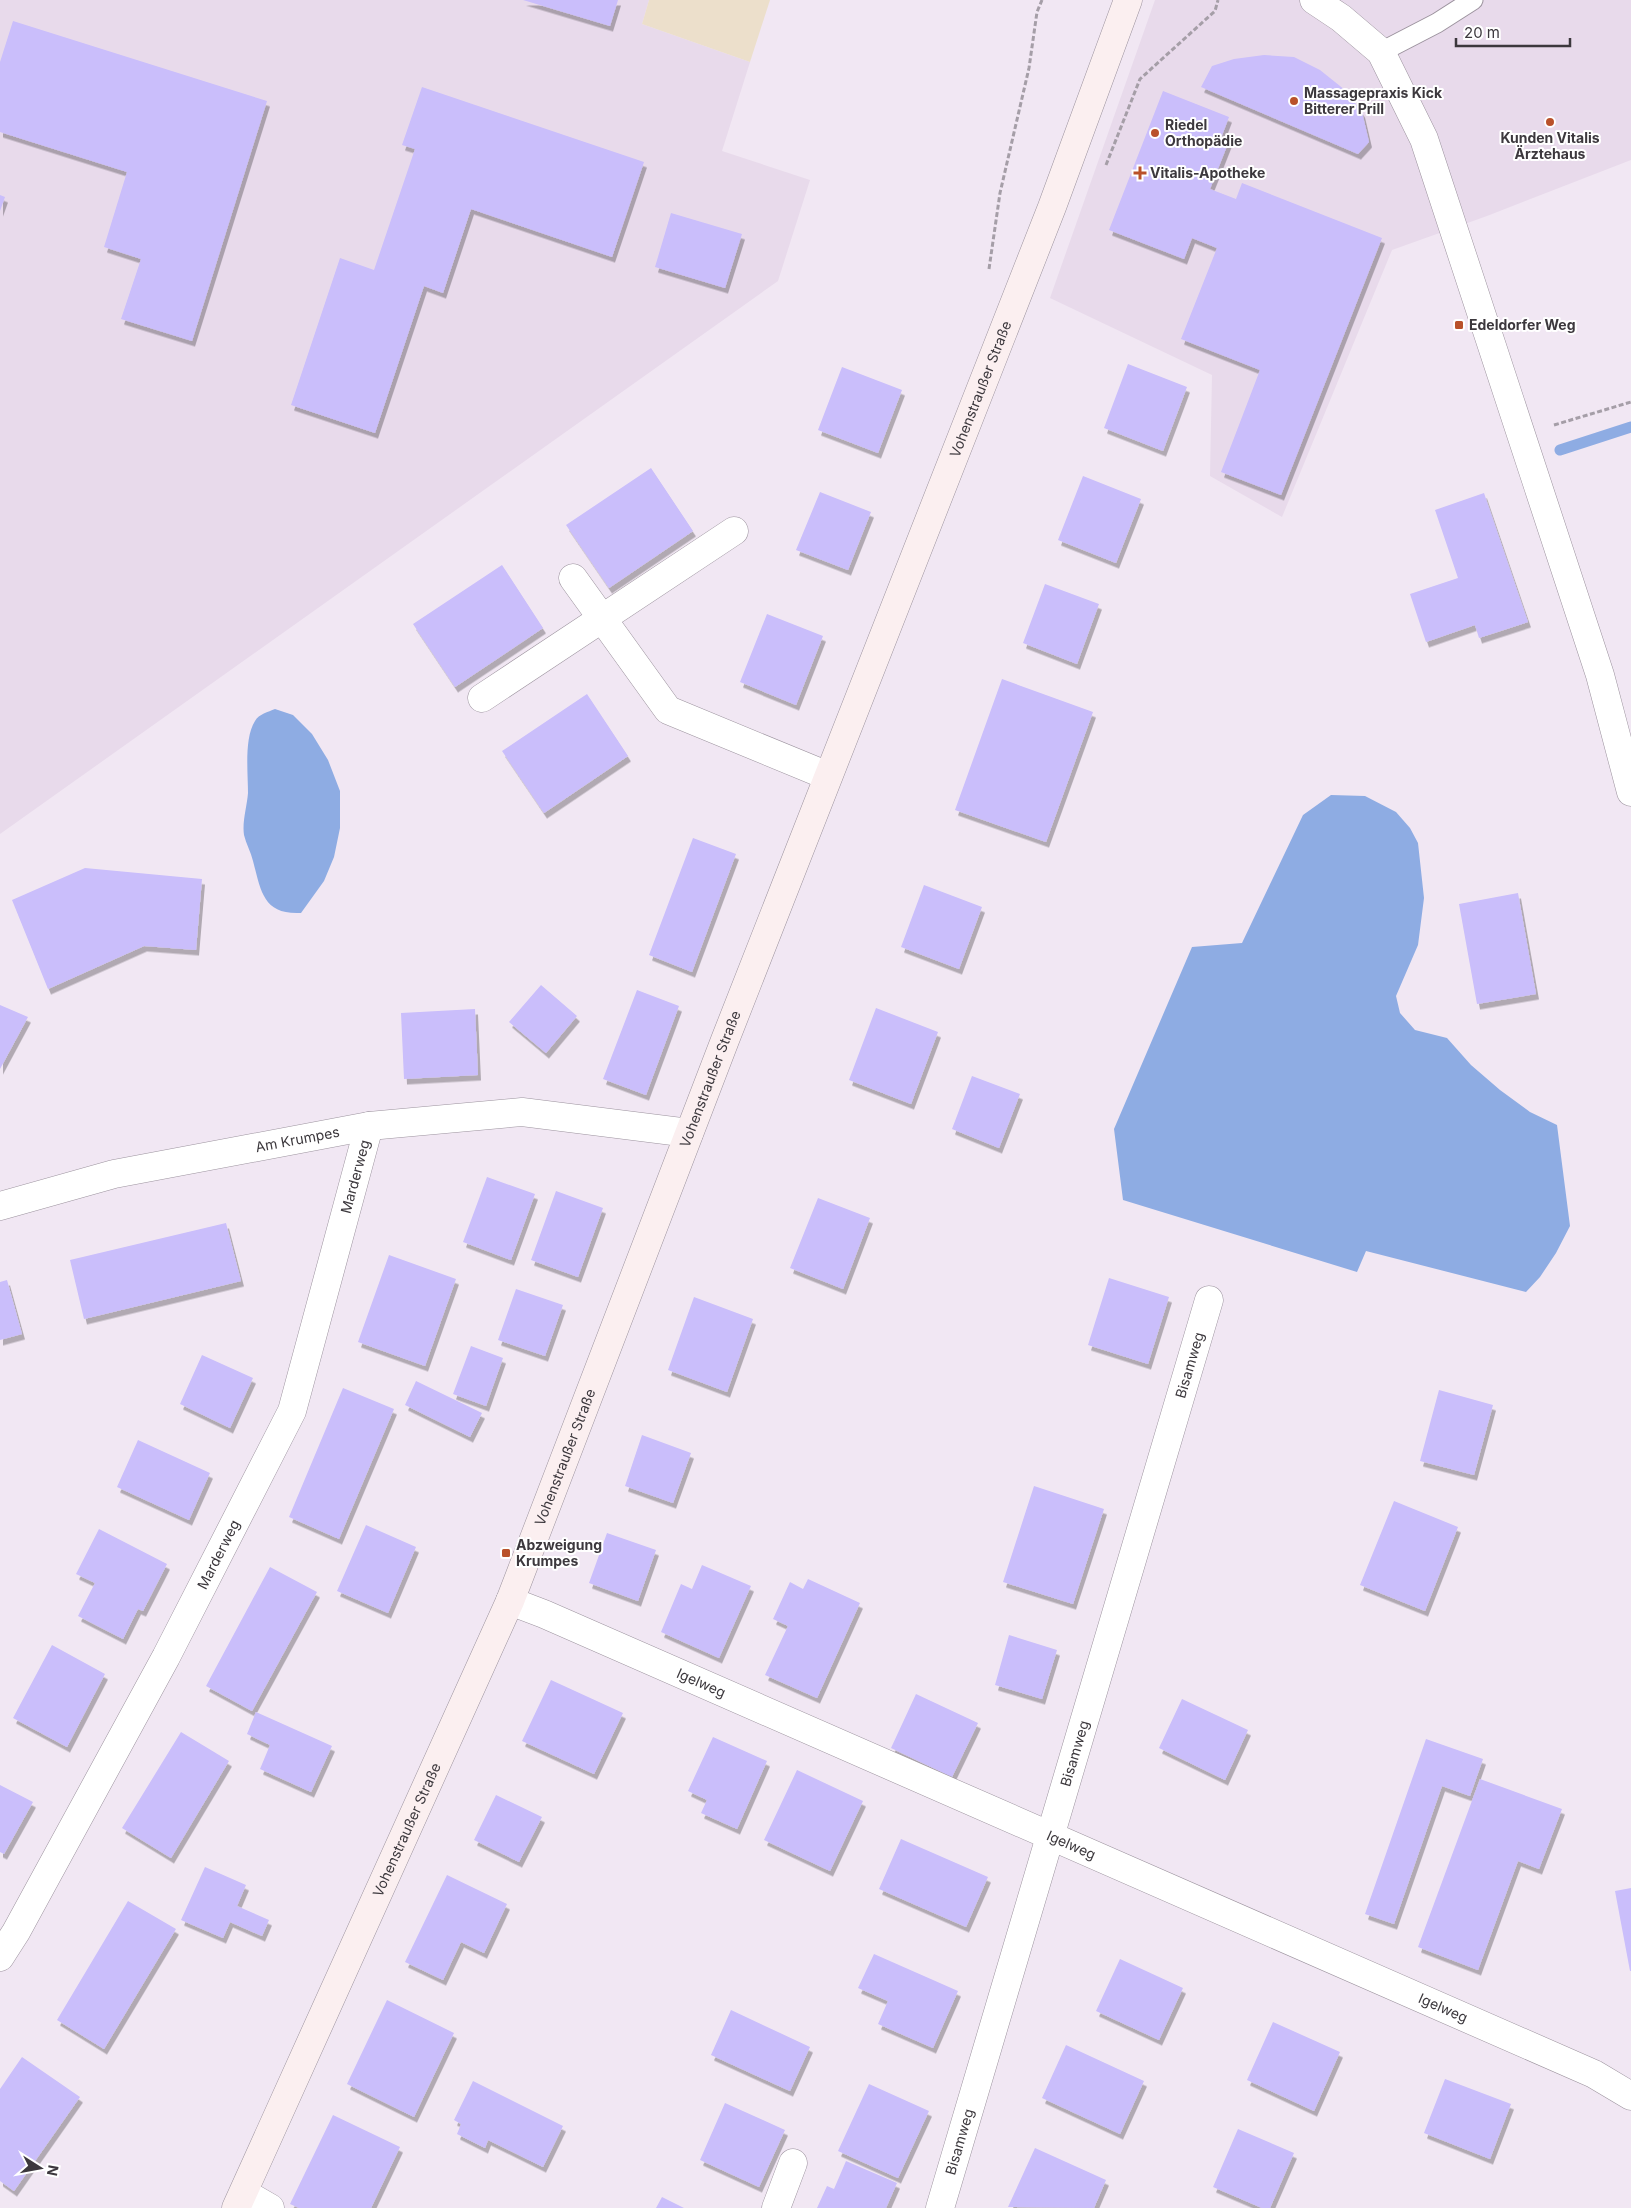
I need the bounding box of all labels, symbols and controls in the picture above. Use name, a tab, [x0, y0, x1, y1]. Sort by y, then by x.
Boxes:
scale bar	[1456, 15, 1570, 47]
text: 20 m	[1464, 23, 1500, 42]
place label: Massagepraxis Kick Bitterer Prill	[1304, 84, 1443, 117]
marker: Massagepraxis Kick Bitterer Prill	[1288, 95, 1300, 107]
place label: Riedel Orthopädie	[1165, 116, 1242, 149]
marker: Kunden Vitalis Ärztehaus	[1544, 116, 1556, 128]
marker: Riedel Orthopädie	[1149, 127, 1161, 139]
place label: Kunden Vitalis Ärztehaus	[1500, 129, 1600, 162]
place label: Vitalis-Apotheke	[1150, 164, 1265, 181]
marker: Vitalis-Apotheke	[1134, 167, 1146, 179]
place label: Edeldorfer Weg	[1469, 316, 1576, 333]
street label: Vohenstraußer Straße	[946, 318, 1014, 460]
marker: Edeldorfer Weg	[1453, 319, 1465, 331]
street label: Vohenstraußer Straße	[676, 1008, 744, 1150]
street label: Am Krumpes	[254, 1123, 341, 1155]
street label: Marderweg	[337, 1138, 373, 1215]
street label: Bisamweg	[1171, 1330, 1207, 1400]
street label: Vohenstraußer Straße	[531, 1386, 599, 1528]
street label: Marderweg	[193, 1517, 243, 1592]
place label: Abzweigung Krumpes	[516, 1536, 602, 1569]
marker: Abzweigung Krumpes	[500, 1547, 512, 1559]
street label: Igelweg	[674, 1664, 729, 1701]
street label: Bisamweg	[1056, 1718, 1092, 1788]
street label: Vohenstraußer Straße	[369, 1760, 444, 1899]
street label: Igelweg	[1044, 1826, 1099, 1863]
street label: Igelweg	[1416, 1989, 1470, 2026]
street label: Bisamweg	[941, 2107, 977, 2177]
north arrow	[15, 2143, 65, 2193]
text: N	[44, 2164, 63, 2177]

